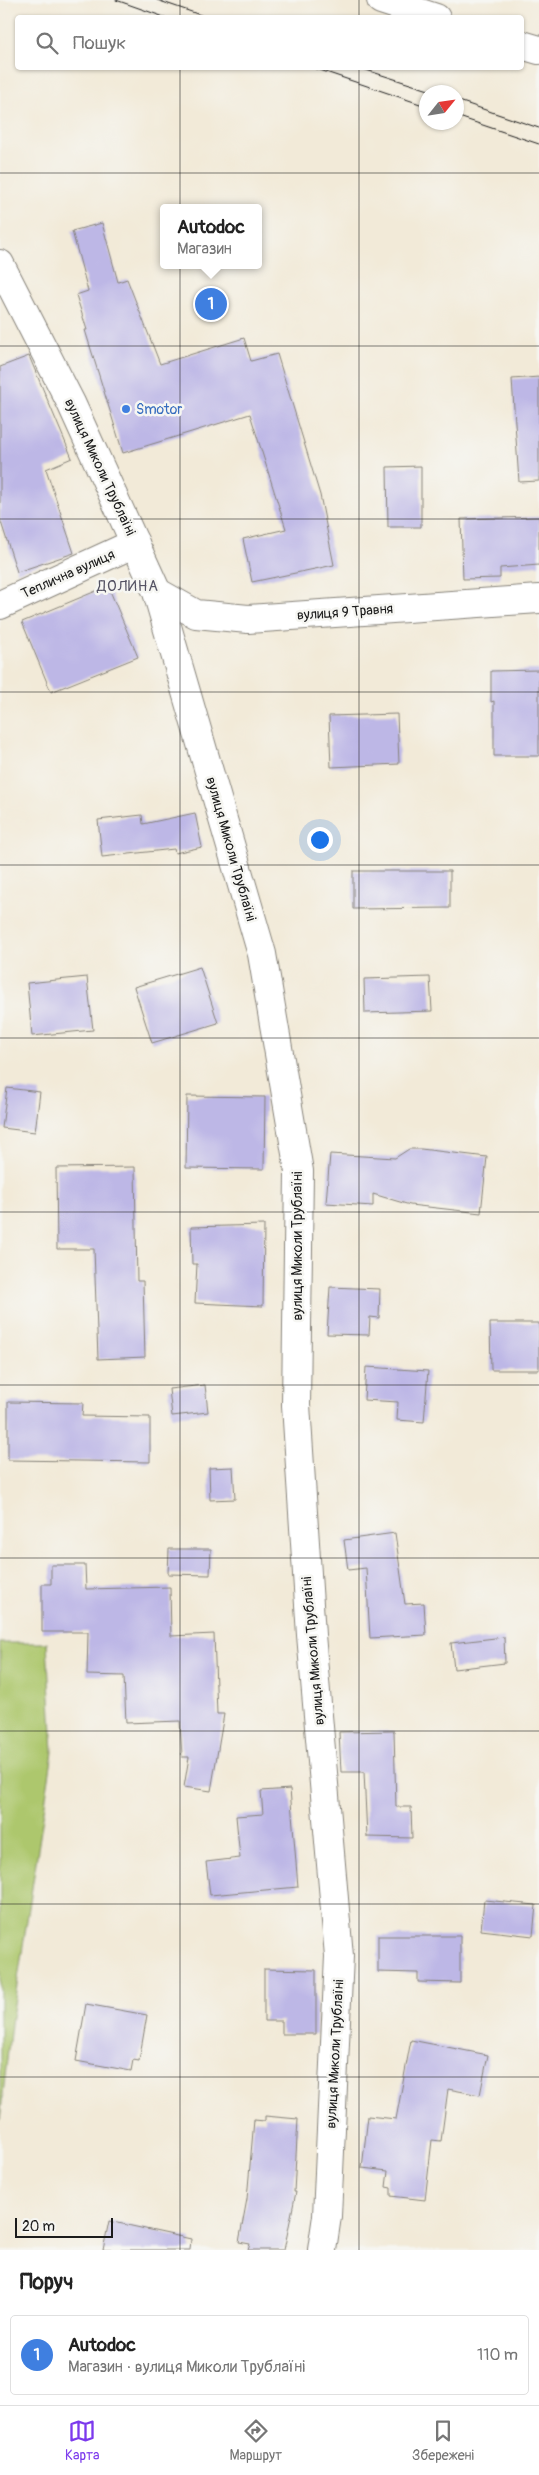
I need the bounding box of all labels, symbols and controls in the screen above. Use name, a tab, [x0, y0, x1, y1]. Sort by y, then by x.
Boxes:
search box	[15, 15, 524, 70]
icon: search	[33, 29, 61, 57]
text: Пошук	[73, 31, 126, 55]
north arrow	[419, 85, 464, 130]
popup	[160, 204, 262, 269]
text: Autodoc	[177, 215, 245, 239]
text: Магазин	[177, 239, 232, 259]
pin: 1	[195, 285, 227, 323]
street label: вулиця Миколи Трублаїні	[61, 396, 139, 539]
place label: Smotor	[136, 401, 182, 418]
marker: Smotor	[120, 403, 132, 415]
street label: Теплична вулиця	[18, 546, 118, 602]
district label: ДОЛИНА	[96, 577, 159, 596]
street label: вулиця 9 Травня	[296, 600, 394, 624]
street label: вулиця Миколи Трублаїні	[202, 775, 260, 923]
your location	[307, 827, 333, 853]
street label: вулиця Миколи Трублаїні	[289, 1171, 306, 1321]
street label: вулиця Миколи Трублаїні	[298, 1576, 328, 1726]
street label: вулиця Миколи Трублаїні	[323, 1979, 347, 2129]
scale bar	[15, 2215, 112, 2238]
text: 20 m	[22, 2218, 55, 2235]
text: Поруч	[20, 2269, 73, 2296]
text: Autodoc	[68, 2333, 136, 2357]
text: 1	[34, 2345, 40, 2365]
text: 110 m	[477, 2345, 518, 2365]
text: Магазин · вулиця Миколи Трублаїні	[68, 2357, 305, 2377]
tab: Карта	[65, 2417, 100, 2464]
tab: Маршрут	[229, 2417, 282, 2464]
tab: Збережені	[412, 2417, 474, 2464]

